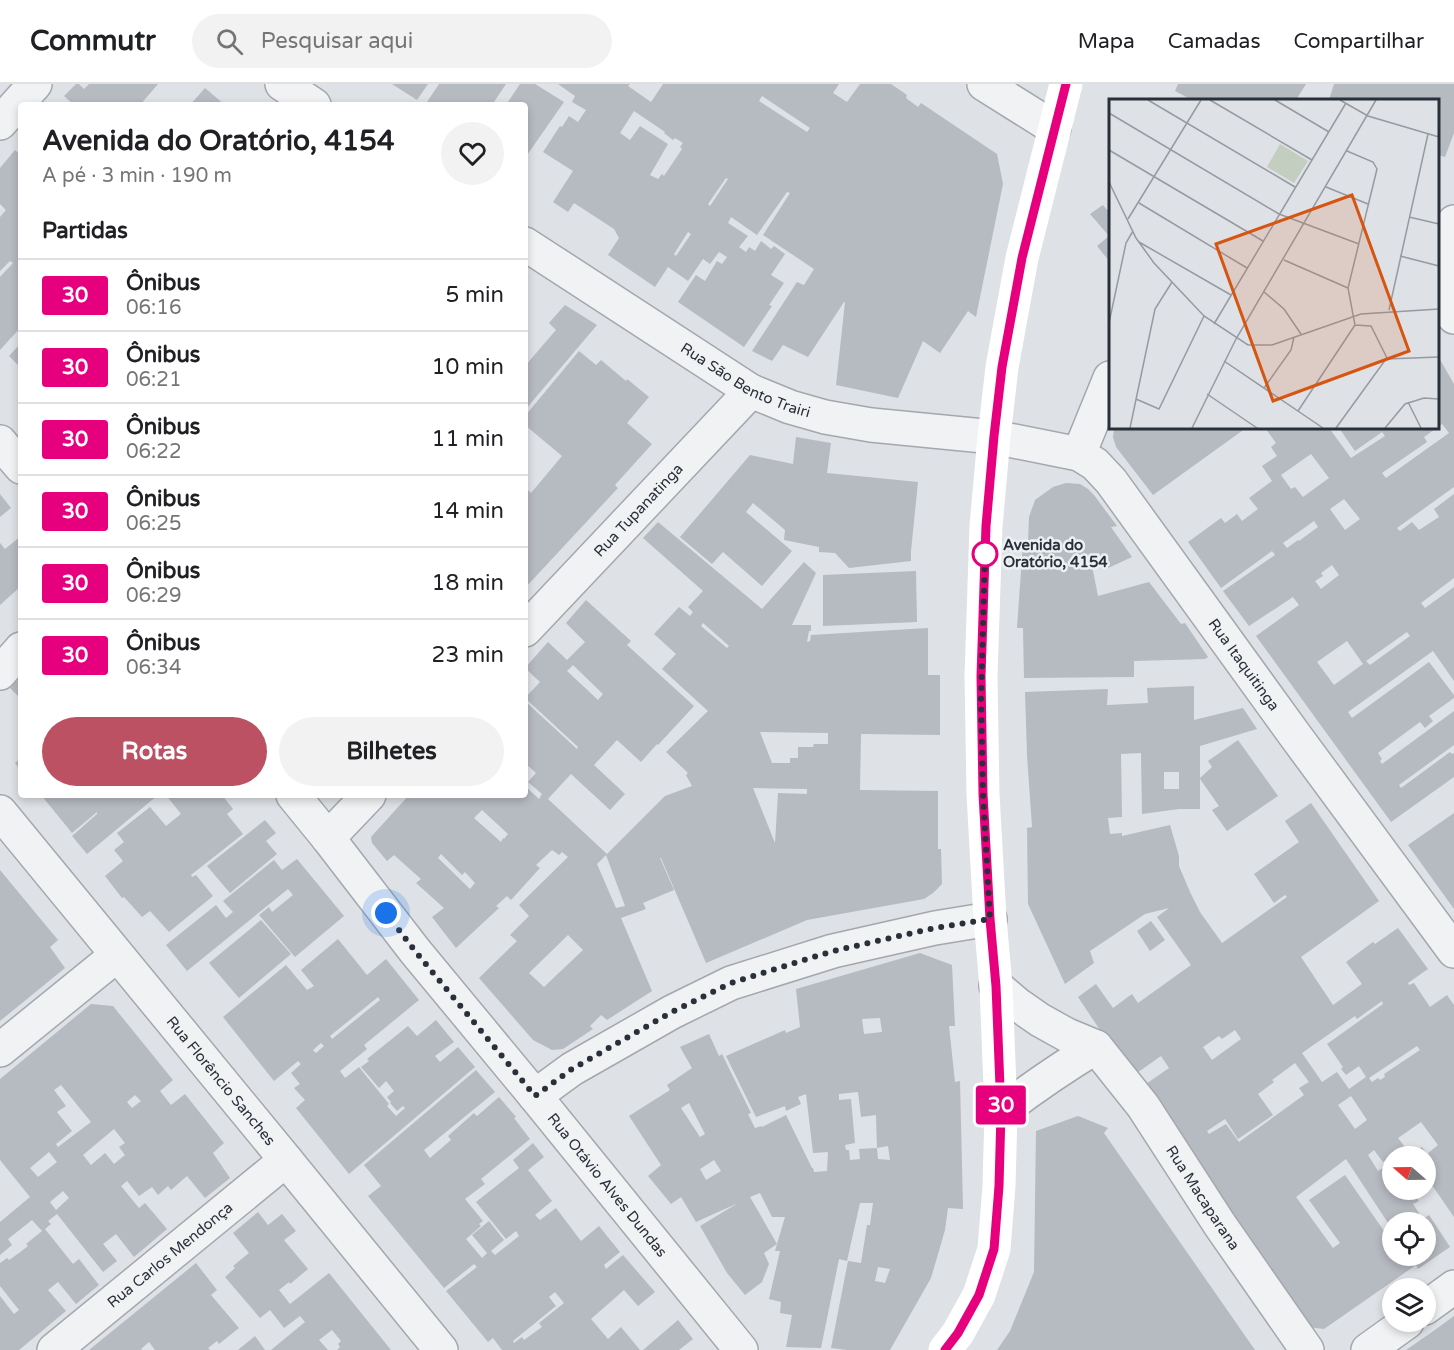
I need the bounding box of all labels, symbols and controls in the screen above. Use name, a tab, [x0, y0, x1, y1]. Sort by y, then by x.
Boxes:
search box	[192, 14, 612, 68]
text: Commutr	[30, 24, 156, 58]
icon: search	[213, 25, 246, 58]
text: Pesquisar aqui	[261, 28, 413, 54]
text: Mapa	[1078, 29, 1135, 54]
text: Camadas	[1168, 29, 1260, 54]
text: Compartilhar	[1293, 29, 1424, 54]
inset map	[1109, 99, 1439, 429]
button: heart	[441, 122, 504, 185]
text: Avenida do Oratório, 4154	[42, 124, 395, 158]
text: A pé · 3 min · 190 m	[42, 164, 232, 188]
text: Partidas	[42, 218, 128, 244]
text: Ônibus	[126, 270, 200, 296]
text: 5 min	[445, 282, 504, 308]
text: 30	[62, 283, 88, 308]
text: 06:16	[126, 296, 181, 320]
street label: Rua São Bento Trairi	[677, 339, 812, 421]
text: Ônibus	[126, 342, 200, 368]
text: 10 min	[432, 354, 504, 380]
text: 30	[62, 355, 88, 380]
text: 06:21	[126, 368, 181, 392]
text: Ônibus	[126, 414, 200, 440]
text: 11 min	[432, 426, 504, 452]
text: 30	[62, 427, 88, 452]
text: 06:22	[126, 440, 181, 464]
street label: Rua Tupanatinga	[590, 460, 687, 560]
text: Ônibus	[126, 486, 200, 512]
text: 14 min	[432, 498, 504, 524]
text: 30	[62, 499, 88, 524]
text: 06:25	[126, 512, 181, 536]
place label: Avenida do Oratório, 4154	[1003, 536, 1108, 571]
marker: Avenida do Oratório, 4154	[972, 541, 998, 567]
text: Ônibus	[126, 558, 200, 584]
text: 18 min	[432, 570, 504, 596]
text: 30	[62, 571, 88, 596]
text: 06:29	[126, 584, 181, 608]
street label: Rua Itaquitinga	[1205, 615, 1283, 714]
text: Ônibus	[126, 630, 200, 656]
text: 23 min	[432, 642, 504, 668]
text: 30	[62, 643, 88, 668]
text: 06:34	[126, 656, 181, 680]
button: Rotas	[42, 717, 267, 786]
button: Bilhetes	[279, 717, 504, 786]
your location	[371, 898, 401, 928]
street label: Rua Florêncio Sanches	[163, 1013, 279, 1149]
line badge: 30	[974, 1086, 1028, 1124]
text: 30	[988, 1093, 1014, 1118]
street label: Rua Otávio Alves Dundas	[544, 1110, 671, 1261]
street label: Rua Macaparana	[1162, 1142, 1244, 1254]
north arrow	[1382, 1146, 1436, 1200]
map controls	[1382, 1146, 1436, 1332]
street label: Rua Carlos Mendonça	[104, 1198, 236, 1312]
button: locate	[1382, 1212, 1436, 1266]
button: layers	[1382, 1278, 1436, 1332]

